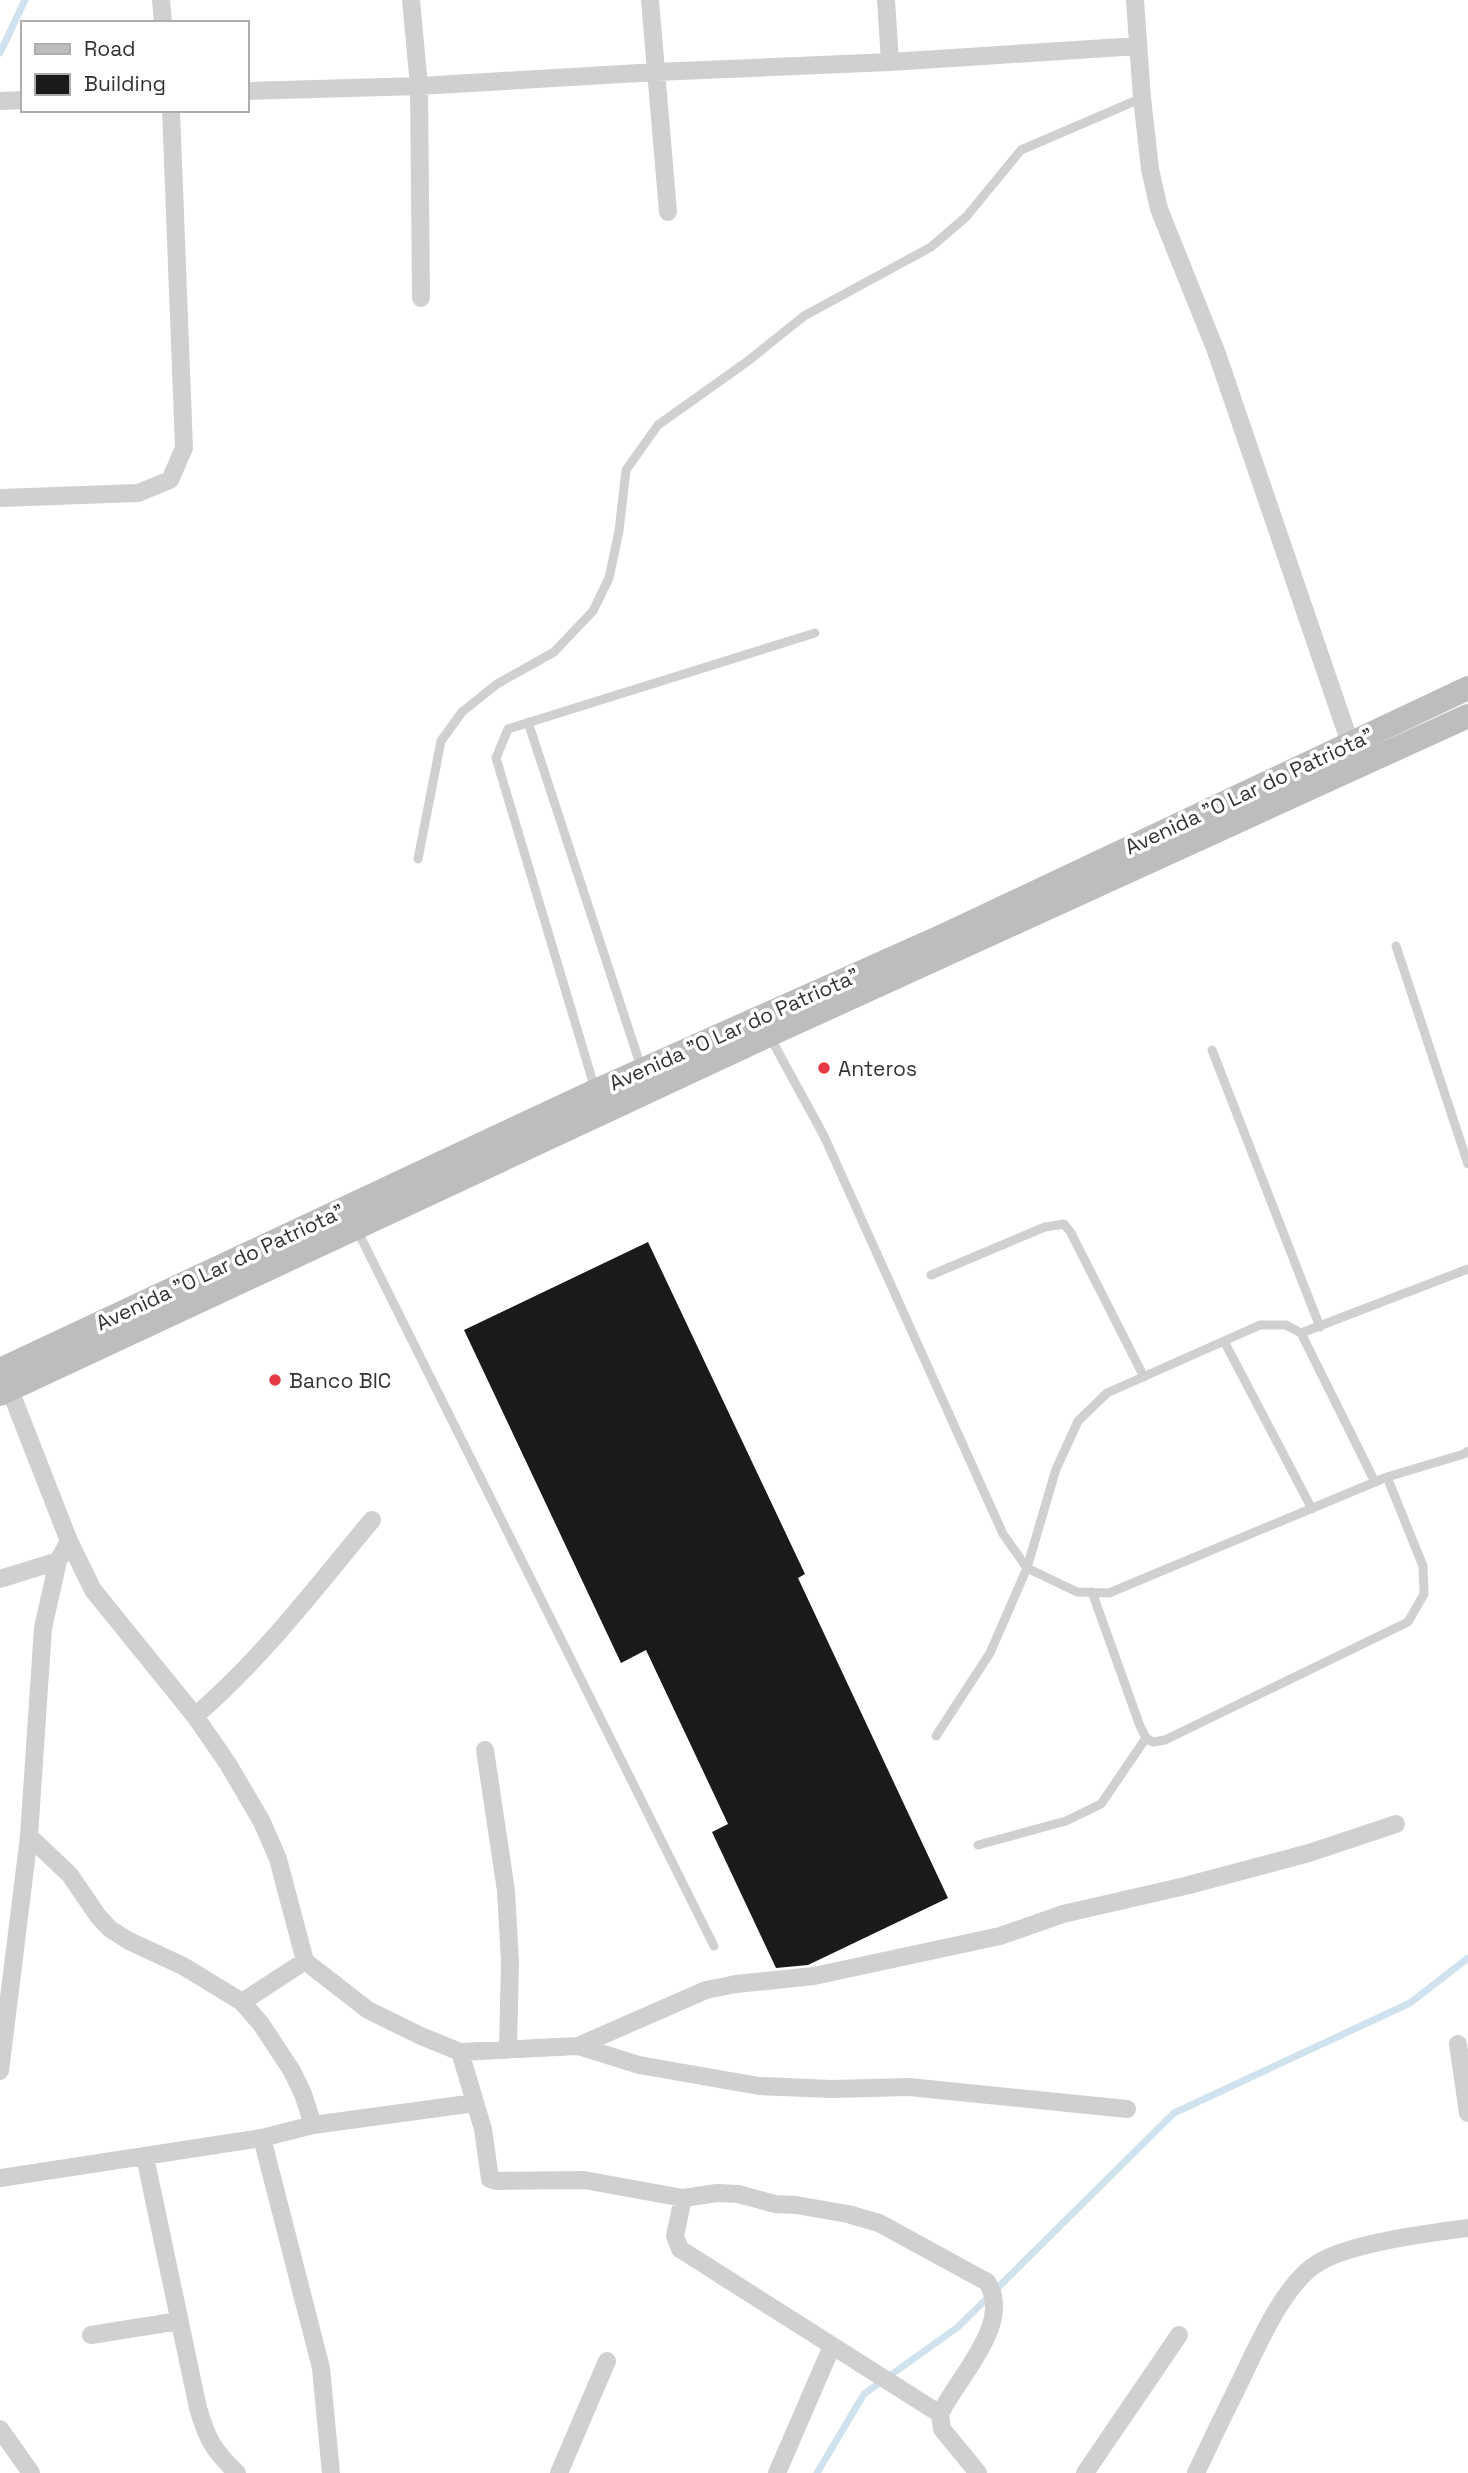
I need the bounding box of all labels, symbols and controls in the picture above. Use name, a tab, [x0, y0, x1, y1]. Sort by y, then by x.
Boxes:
legend	[21, 21, 248, 112]
text: Road	[84, 35, 136, 62]
text: Building	[84, 70, 166, 97]
street label: Avenida "O Lar do Patriota"	[1120, 721, 1378, 861]
street label: Avenida "O Lar do Patriota"	[605, 962, 863, 1096]
place label: Anteros	[838, 1055, 917, 1082]
marker: Anteros	[816, 1060, 832, 1076]
street label: Avenida "O Lar do Patriota"	[91, 1197, 349, 1337]
place label: Banco BIC	[289, 1367, 391, 1394]
marker: Banco BIC	[267, 1372, 283, 1388]

